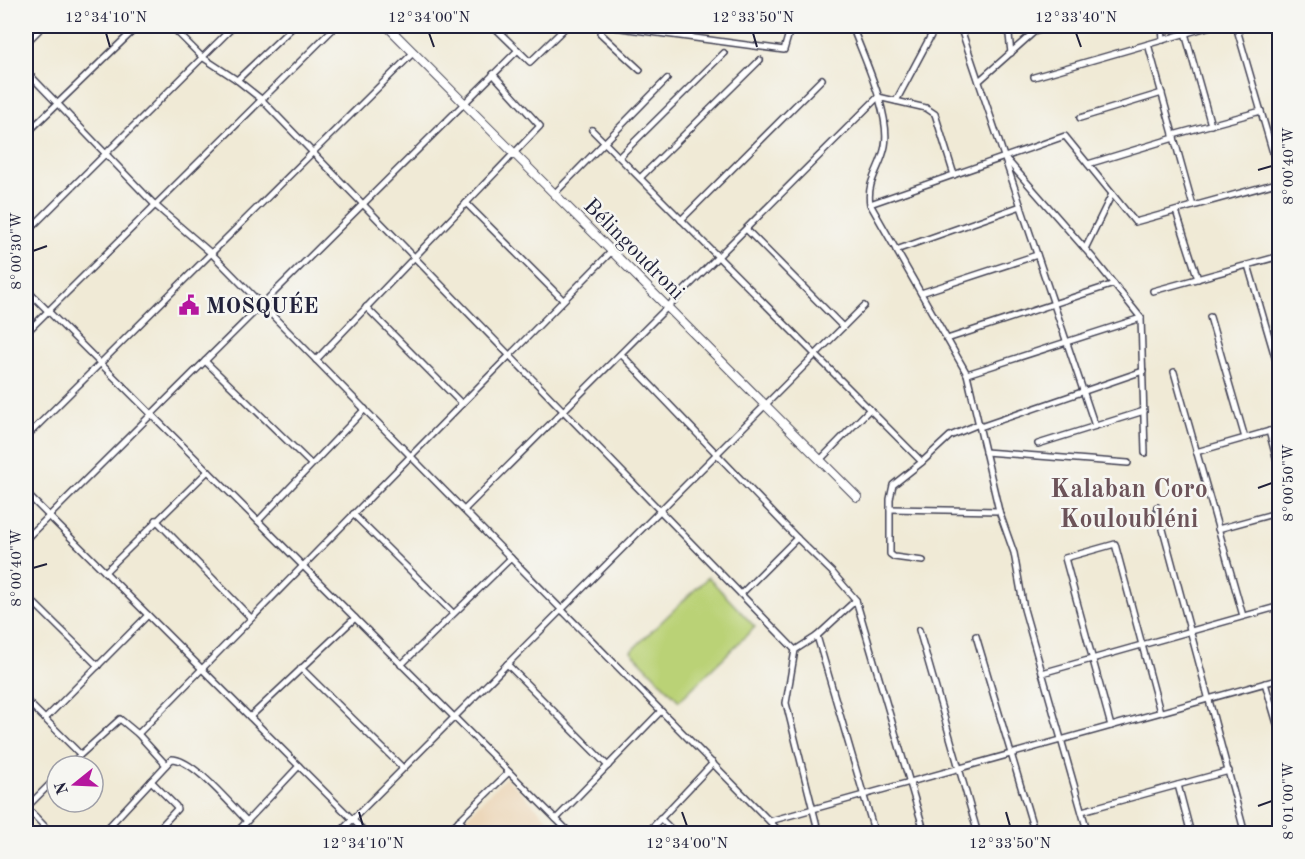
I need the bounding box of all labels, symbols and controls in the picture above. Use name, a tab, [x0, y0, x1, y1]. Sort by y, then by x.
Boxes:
text: 12°34'10"N	[65, 11, 147, 26]
text: 12°34'00"N	[388, 11, 470, 26]
text: 12°33'50"N	[712, 11, 794, 26]
text: 12°33'40"N	[1035, 11, 1117, 26]
text: 8°00'40"W	[1282, 127, 1297, 205]
street label: Bélingoudroni	[579, 195, 688, 304]
text: 8°00'30"W	[10, 212, 25, 290]
place label: MOSQUÉE	[206, 291, 318, 318]
public building icon: MOSQUÉE	[177, 293, 201, 317]
text: 8°00'50"W	[1282, 444, 1297, 522]
district label: Kalaban Coro Kouloubléni	[1050, 477, 1208, 533]
text: 8°00'40"W	[10, 529, 25, 607]
north arrow	[45, 754, 105, 814]
text: 8°01'00"W	[1282, 762, 1297, 840]
text: N	[53, 779, 72, 796]
text: 12°34'10"N	[322, 837, 404, 852]
text: 12°34'00"N	[646, 837, 728, 852]
text: 12°33'50"N	[969, 837, 1051, 852]

